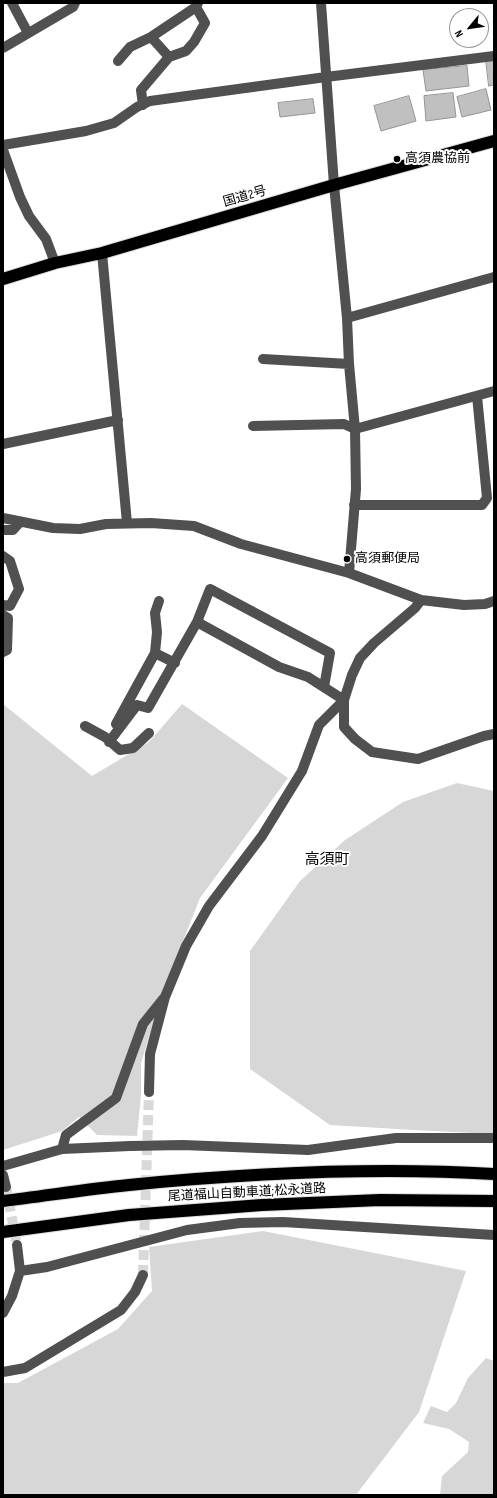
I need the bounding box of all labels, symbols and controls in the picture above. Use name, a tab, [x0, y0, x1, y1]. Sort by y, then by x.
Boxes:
north arrow	[449, 8, 489, 48]
text: N	[452, 28, 466, 39]
place label: 高須農協前	[405, 151, 470, 167]
marker: 高須農協前	[392, 154, 402, 164]
street label: 国道2号	[222, 183, 268, 211]
place label: 高須郵便局	[355, 551, 420, 567]
marker: 高須郵便局	[342, 554, 352, 564]
district label: 高須町	[305, 851, 349, 869]
street label: 尾道福山自動車道;松永道路	[167, 1181, 327, 1205]

